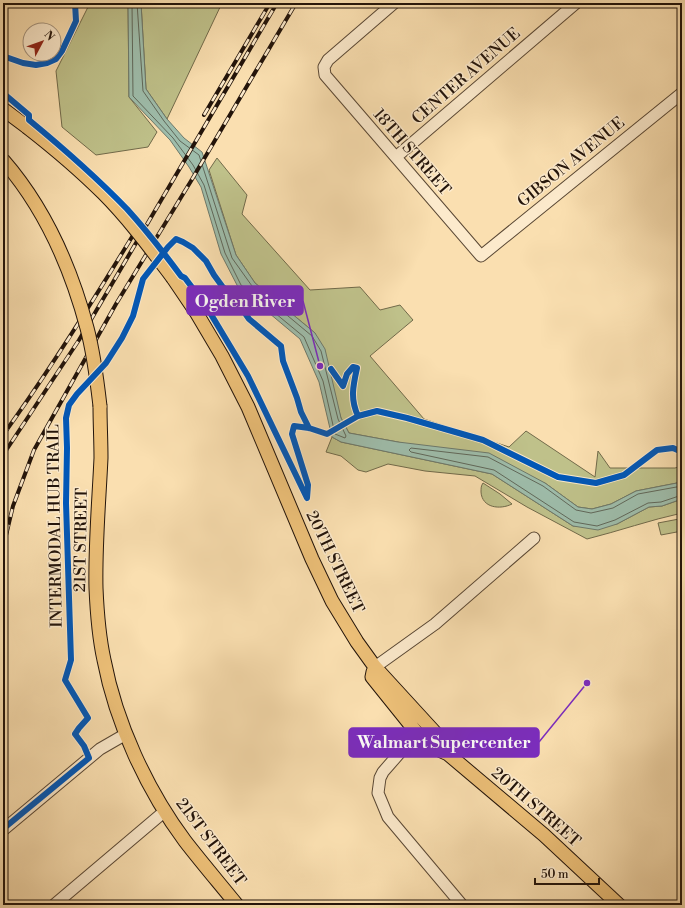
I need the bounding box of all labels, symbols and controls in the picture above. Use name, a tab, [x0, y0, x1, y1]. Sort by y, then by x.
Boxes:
north arrow	[22, 22, 62, 62]
street label: CENTER AVENUE	[408, 23, 524, 129]
text: N	[41, 28, 57, 44]
street label: 18TH STREET	[369, 105, 455, 199]
street label: GIBSON AVENUE	[513, 113, 629, 211]
callout: Ogden River	[187, 286, 303, 315]
text: Ogden River	[195, 291, 296, 313]
street label: INTERMODAL HUB TRAIL	[43, 424, 67, 628]
street label: 21ST STREET	[70, 488, 92, 592]
street label: 20TH STREET	[302, 507, 368, 617]
callout: Walmart Supercenter	[349, 728, 539, 757]
text: Walmart Supercenter	[356, 732, 531, 754]
street label: 20TH STREET	[487, 763, 585, 851]
street label: 21ST STREET	[172, 794, 250, 890]
scale bar	[535, 860, 599, 886]
text: 50 m	[541, 867, 569, 882]

